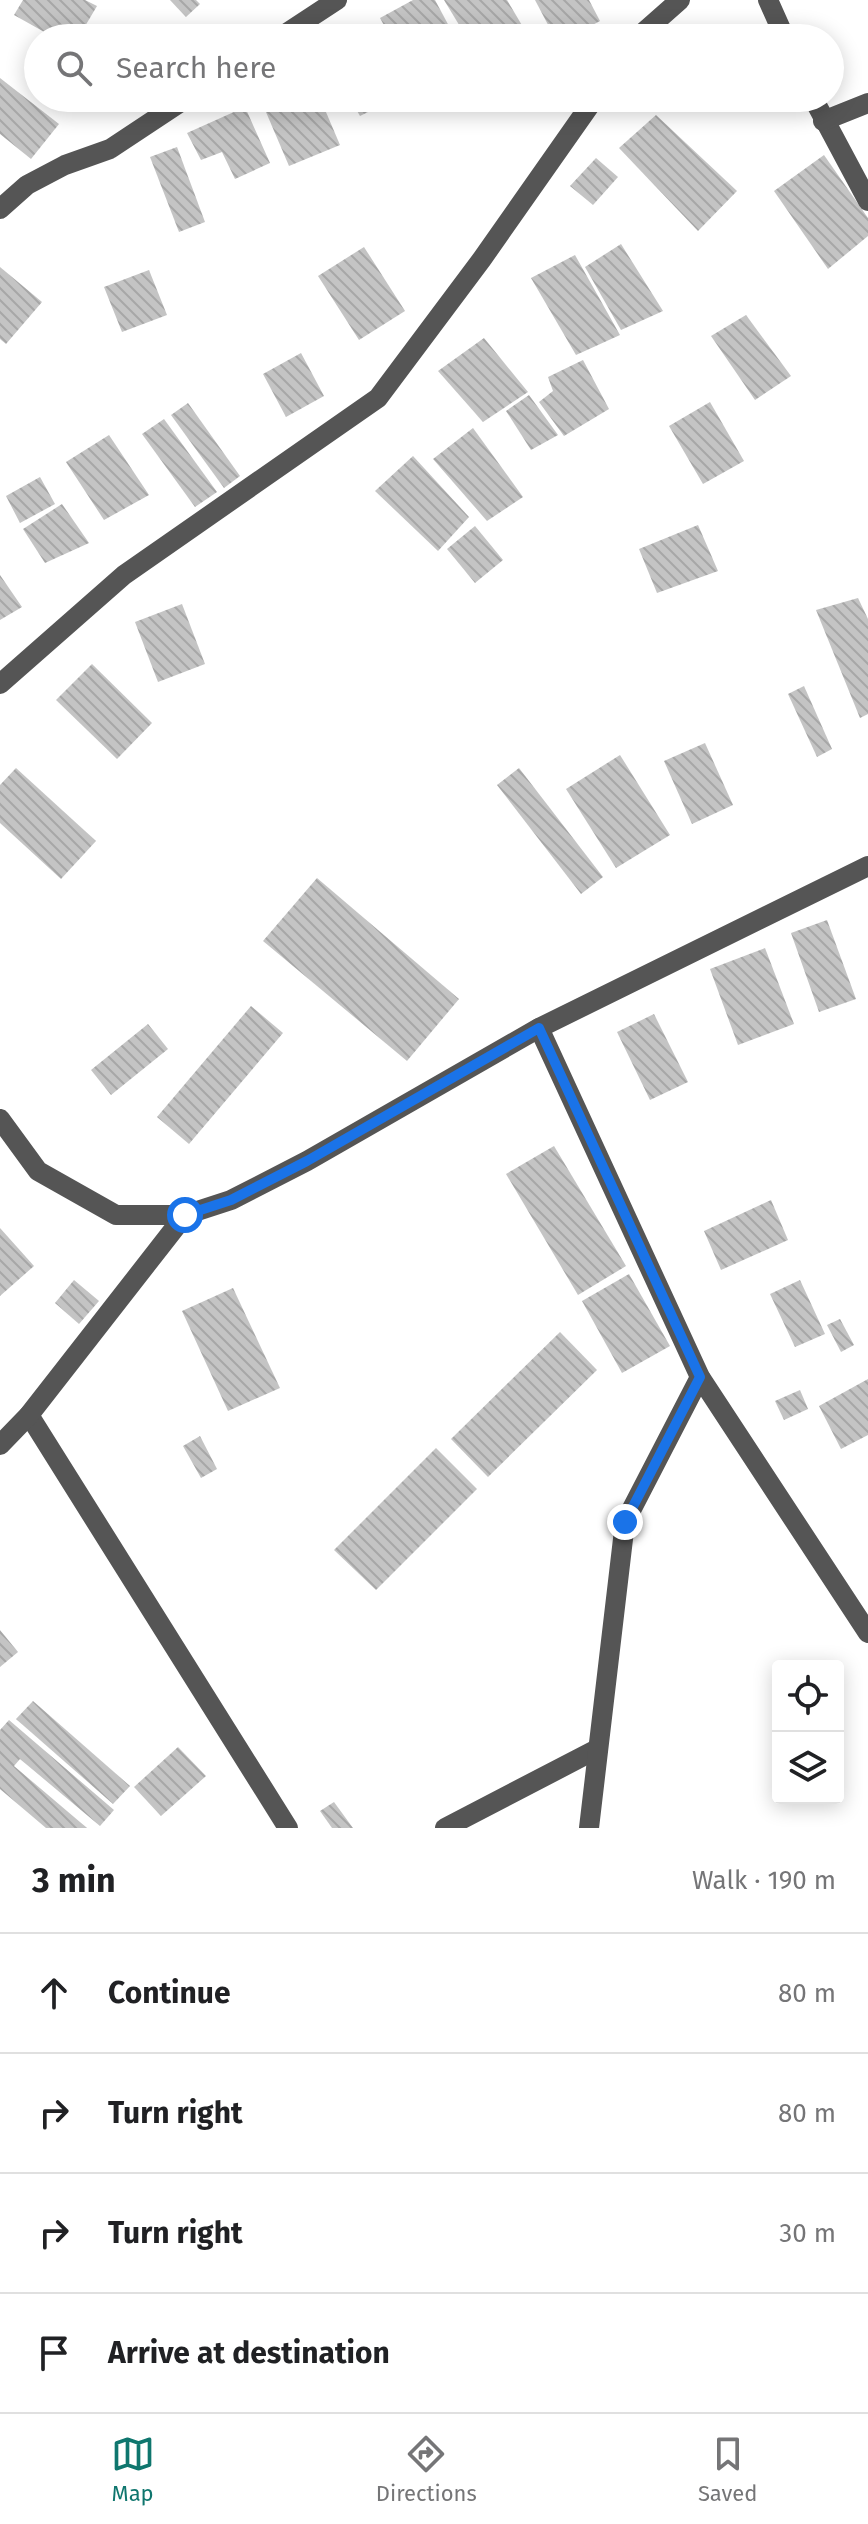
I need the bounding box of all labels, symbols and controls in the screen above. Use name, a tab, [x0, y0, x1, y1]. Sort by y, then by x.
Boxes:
search box	[24, 24, 844, 112]
icon: search	[52, 46, 96, 90]
text: Search here	[116, 50, 276, 86]
route start	[167, 1197, 203, 1233]
route end	[607, 1504, 643, 1540]
map controls	[772, 1660, 844, 1804]
button: locate	[772, 1660, 844, 1732]
button: layers	[772, 1732, 844, 1804]
text: 3 min	[32, 1860, 116, 1901]
text: Walk · 190 m	[692, 1865, 836, 1896]
icon: ahead	[32, 1971, 76, 2015]
text: Continue	[108, 1975, 231, 2011]
text: 80 m	[778, 1978, 836, 2009]
icon: right	[32, 2091, 76, 2135]
text: Turn right	[108, 2095, 243, 2131]
text: 80 m	[778, 2098, 836, 2129]
icon: right	[32, 2211, 76, 2255]
text: Turn right	[108, 2215, 243, 2251]
text: 30 m	[779, 2218, 836, 2249]
icon: arrive	[32, 2331, 76, 2375]
text: Arrive at destination	[108, 2335, 390, 2371]
tab: Map	[111, 2432, 155, 2507]
tab: Directions	[376, 2432, 477, 2507]
tab: Saved	[698, 2432, 757, 2507]

